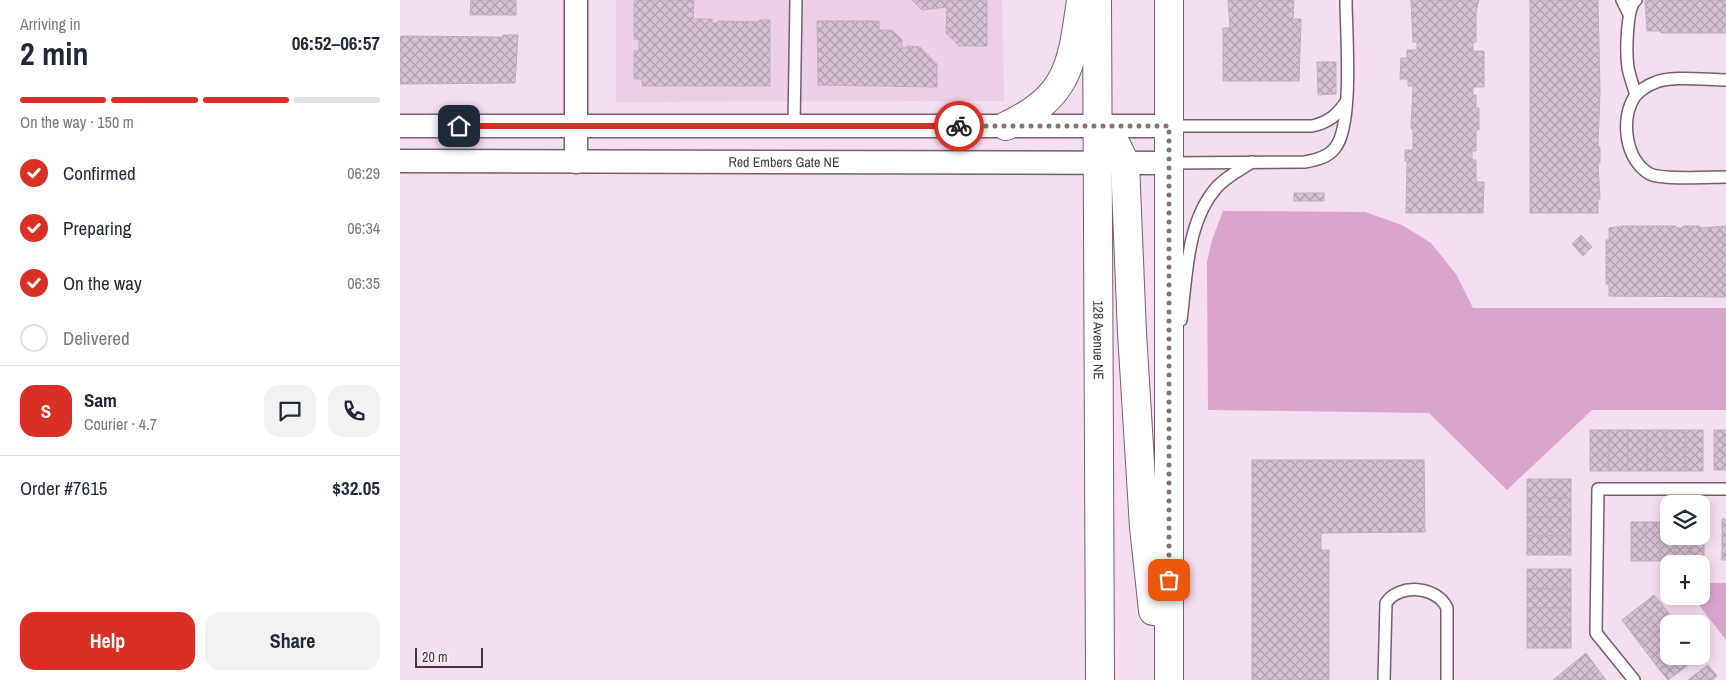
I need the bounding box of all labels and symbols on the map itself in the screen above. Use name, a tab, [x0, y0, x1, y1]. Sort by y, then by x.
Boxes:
courier	[934, 101, 984, 151]
pin	[438, 105, 480, 147]
street label: Red Embers Gate NE	[728, 153, 840, 171]
street label: 128 Avenue NE	[1089, 300, 1108, 380]
pin	[1148, 559, 1190, 601]
scale bar	[415, 645, 482, 668]

